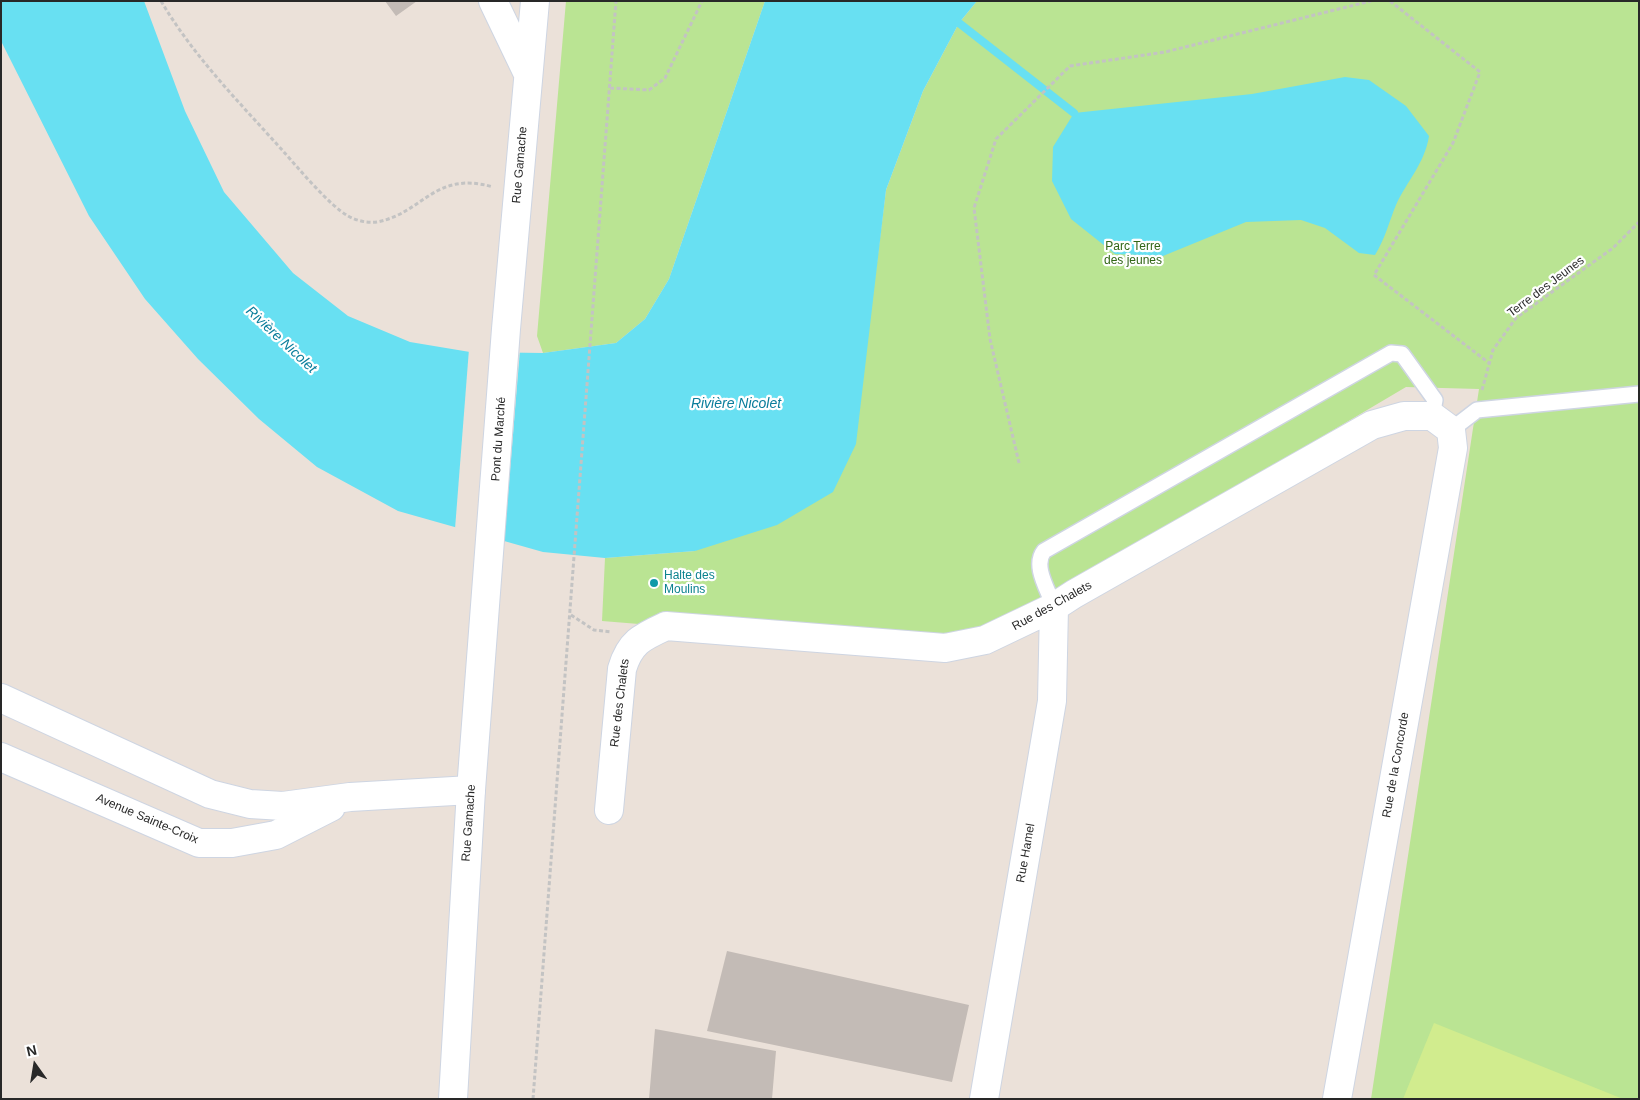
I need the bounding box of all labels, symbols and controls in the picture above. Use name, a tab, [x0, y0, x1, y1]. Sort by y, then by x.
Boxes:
street label: Rue Gamache	[509, 126, 531, 204]
park label: Parc Terre des jeunes	[1104, 240, 1162, 268]
street label: Terre des Jeunes	[1505, 254, 1587, 320]
water label: Rivière Nicolet	[242, 303, 320, 377]
street label: Pont du Marché	[489, 396, 509, 482]
water label: Rivière Nicolet	[691, 396, 781, 412]
place label: Halte des Moulins	[664, 569, 715, 597]
marker: Halte des Moulins	[648, 577, 660, 589]
street label: Rue des Chalets	[1010, 578, 1094, 634]
street label: Rue des Chalets	[607, 658, 633, 748]
street label: Rue de la Concorde	[1380, 711, 1412, 819]
street label: Rue Gamache	[459, 784, 479, 862]
street label: Avenue Sainte-Croix	[94, 791, 200, 847]
street label: Rue Hamel	[1014, 822, 1038, 884]
north arrow	[10, 1040, 60, 1090]
text: N	[25, 1041, 38, 1059]

